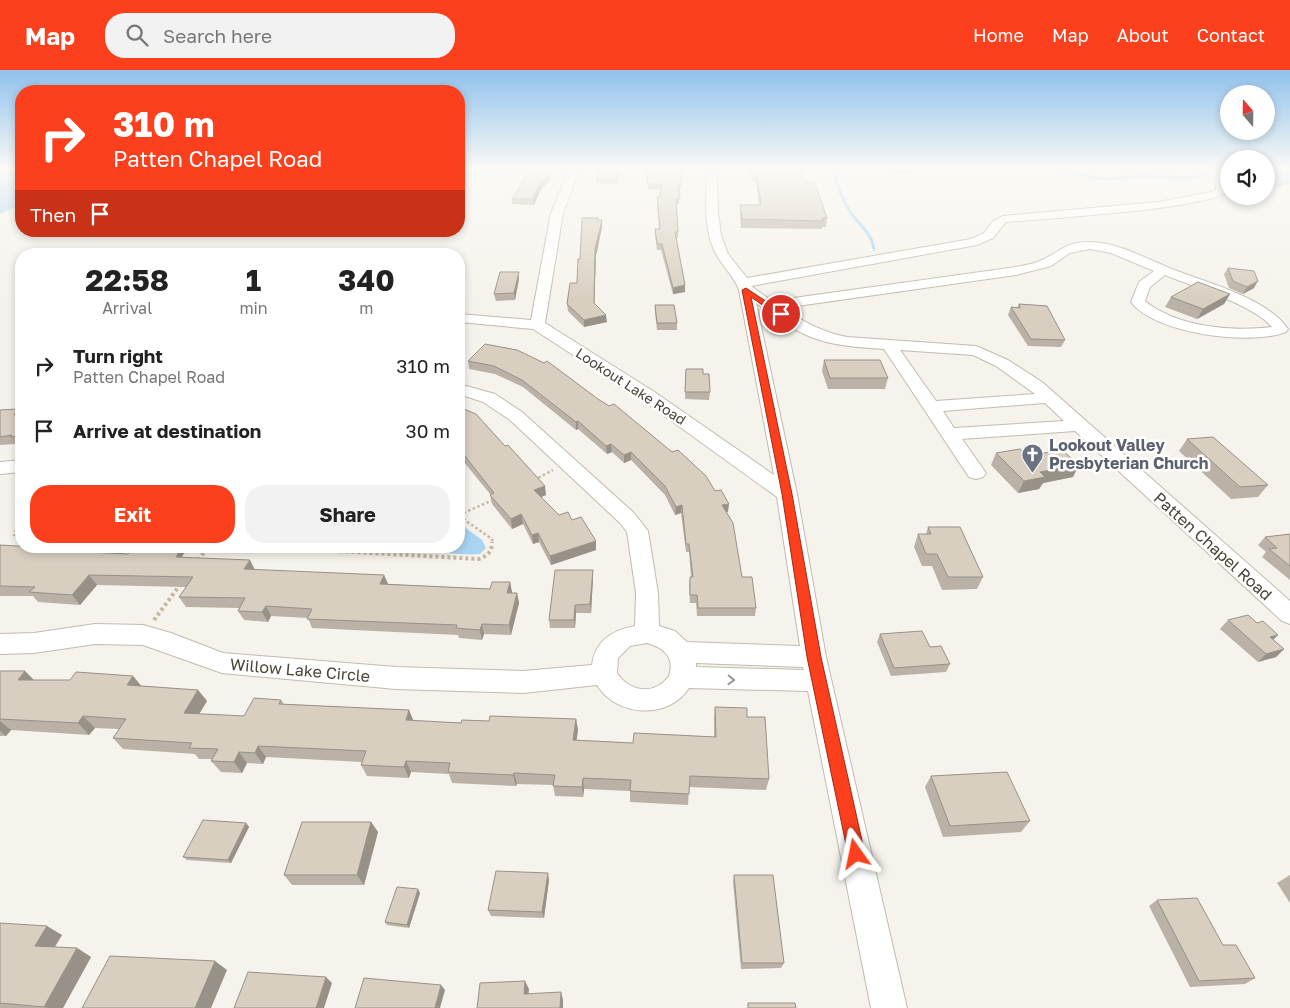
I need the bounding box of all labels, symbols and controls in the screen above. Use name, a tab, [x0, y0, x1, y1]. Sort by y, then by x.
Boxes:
search box	[105, 13, 455, 58]
text: Map	[25, 21, 75, 50]
icon: search	[123, 21, 151, 49]
text: Search here	[163, 24, 272, 47]
text: Home	[973, 24, 1024, 46]
text: Map	[1052, 24, 1089, 46]
text: About	[1117, 24, 1169, 46]
text: Contact	[1197, 24, 1265, 46]
north arrow	[1220, 85, 1275, 140]
map controls	[1220, 85, 1275, 205]
text: 310 m	[113, 103, 215, 145]
icon: right	[30, 105, 95, 170]
text: Patten Chapel Road	[113, 145, 322, 172]
button: sound	[1220, 150, 1275, 205]
icon: arrive	[86, 200, 114, 228]
text: Then	[30, 203, 76, 226]
text: 22:58	[85, 262, 169, 298]
text: 1	[246, 262, 261, 298]
text: 340	[338, 262, 395, 298]
pin	[760, 293, 802, 335]
text: Arrival	[102, 298, 152, 318]
text: min	[239, 298, 268, 318]
text: m	[359, 298, 373, 318]
icon: arrive	[767, 300, 795, 328]
text: Turn right	[73, 344, 163, 367]
street label: Lookout Lake Road	[573, 344, 689, 428]
icon: right	[30, 352, 58, 380]
text: 310 m	[396, 354, 450, 377]
text: Patten Chapel Road	[73, 367, 225, 387]
icon: arrive	[30, 417, 58, 445]
text: Arrive at destination	[73, 419, 261, 442]
text: 30 m	[406, 419, 450, 442]
place label: Lookout Valley Presbyterian Church	[1049, 435, 1208, 473]
church icon: Lookout Valley Presbyterian Church	[1021, 442, 1045, 473]
button: Exit	[30, 485, 235, 543]
button: Share	[245, 485, 450, 543]
street label: Patten Chapel Road	[1150, 488, 1276, 604]
street label: Willow Lake Circle	[229, 654, 371, 686]
one-way arrow	[727, 674, 735, 685]
position arrow	[829, 827, 881, 879]

